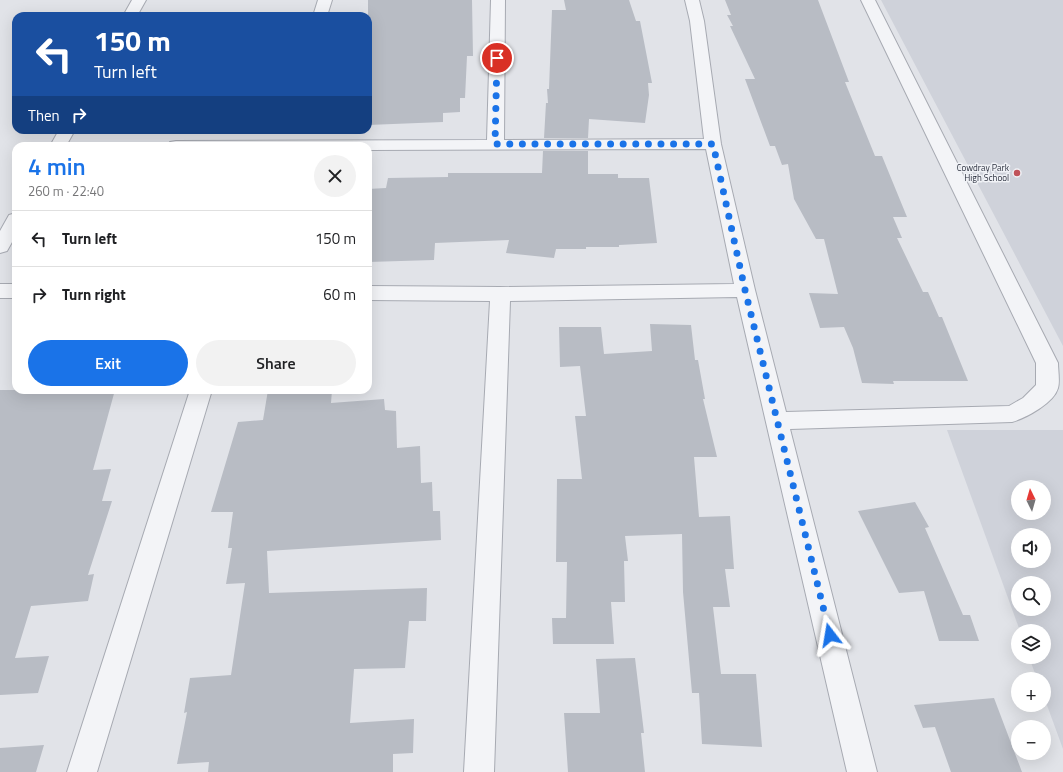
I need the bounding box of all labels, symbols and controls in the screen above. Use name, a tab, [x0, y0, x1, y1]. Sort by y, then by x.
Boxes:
text: 150 m	[94, 19, 171, 62]
icon: left	[28, 28, 80, 80]
pin	[480, 41, 514, 75]
icon: arrive	[486, 47, 508, 69]
text: Turn left	[94, 58, 157, 85]
text: Then	[28, 104, 60, 127]
icon: right	[68, 104, 90, 126]
text: 4 min	[28, 148, 86, 184]
button: close	[314, 155, 356, 197]
place label: Cowdray Park High School	[957, 161, 1010, 184]
marker: Cowdray Park High School	[1012, 168, 1022, 178]
text: 260 m · 22:40	[28, 181, 104, 201]
text: Turn left	[62, 227, 117, 250]
text: 150 m	[315, 227, 356, 250]
icon: left	[28, 228, 50, 250]
text: Turn right	[62, 283, 126, 306]
text: 60 m	[323, 283, 356, 306]
icon: right	[28, 284, 50, 306]
button: Exit	[28, 340, 188, 386]
button: Share	[196, 340, 356, 386]
north arrow	[1011, 480, 1051, 520]
map controls	[1011, 480, 1051, 760]
button: sound	[1011, 528, 1051, 568]
button: search	[1011, 576, 1051, 616]
position arrow	[809, 614, 851, 656]
button: layers	[1011, 624, 1051, 664]
button: +	[1011, 672, 1051, 712]
button: −	[1011, 720, 1051, 760]

